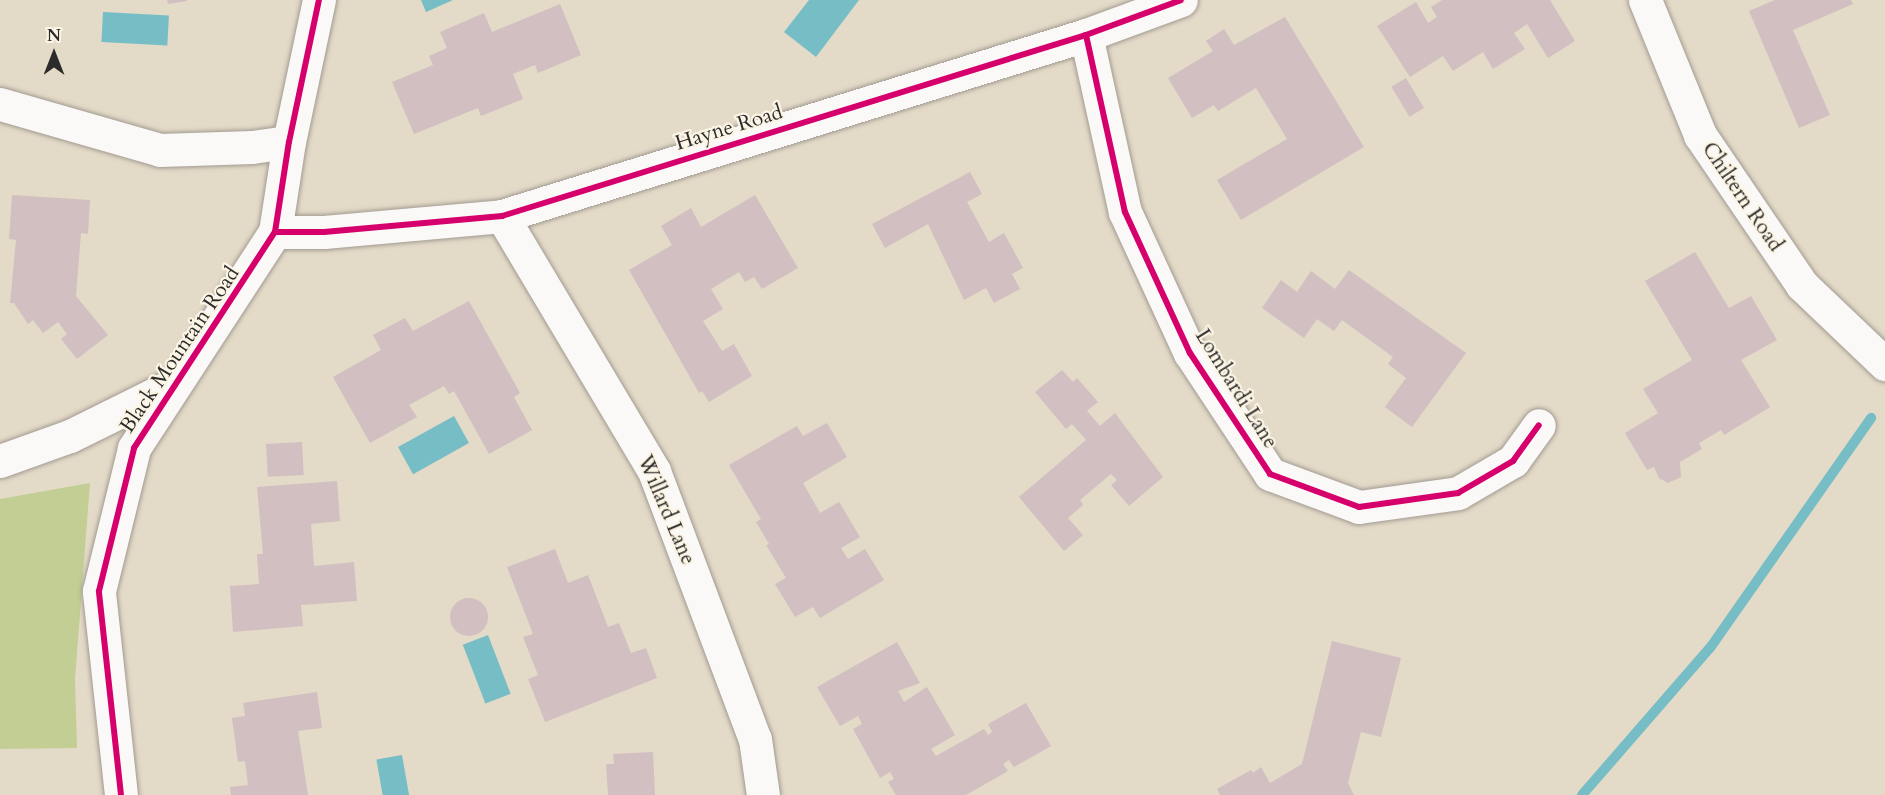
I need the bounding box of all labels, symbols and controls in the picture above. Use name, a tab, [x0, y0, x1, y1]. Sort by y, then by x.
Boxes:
north arrow	[24, 24, 84, 84]
text: N	[47, 25, 61, 47]
street label: Hayne Road	[672, 100, 786, 156]
street label: Chiltern Road	[1696, 138, 1788, 256]
street label: Black Mountain Road	[115, 262, 245, 438]
street label: Lombardi Lane	[1189, 325, 1283, 453]
street label: Willard Lane	[632, 451, 700, 569]

